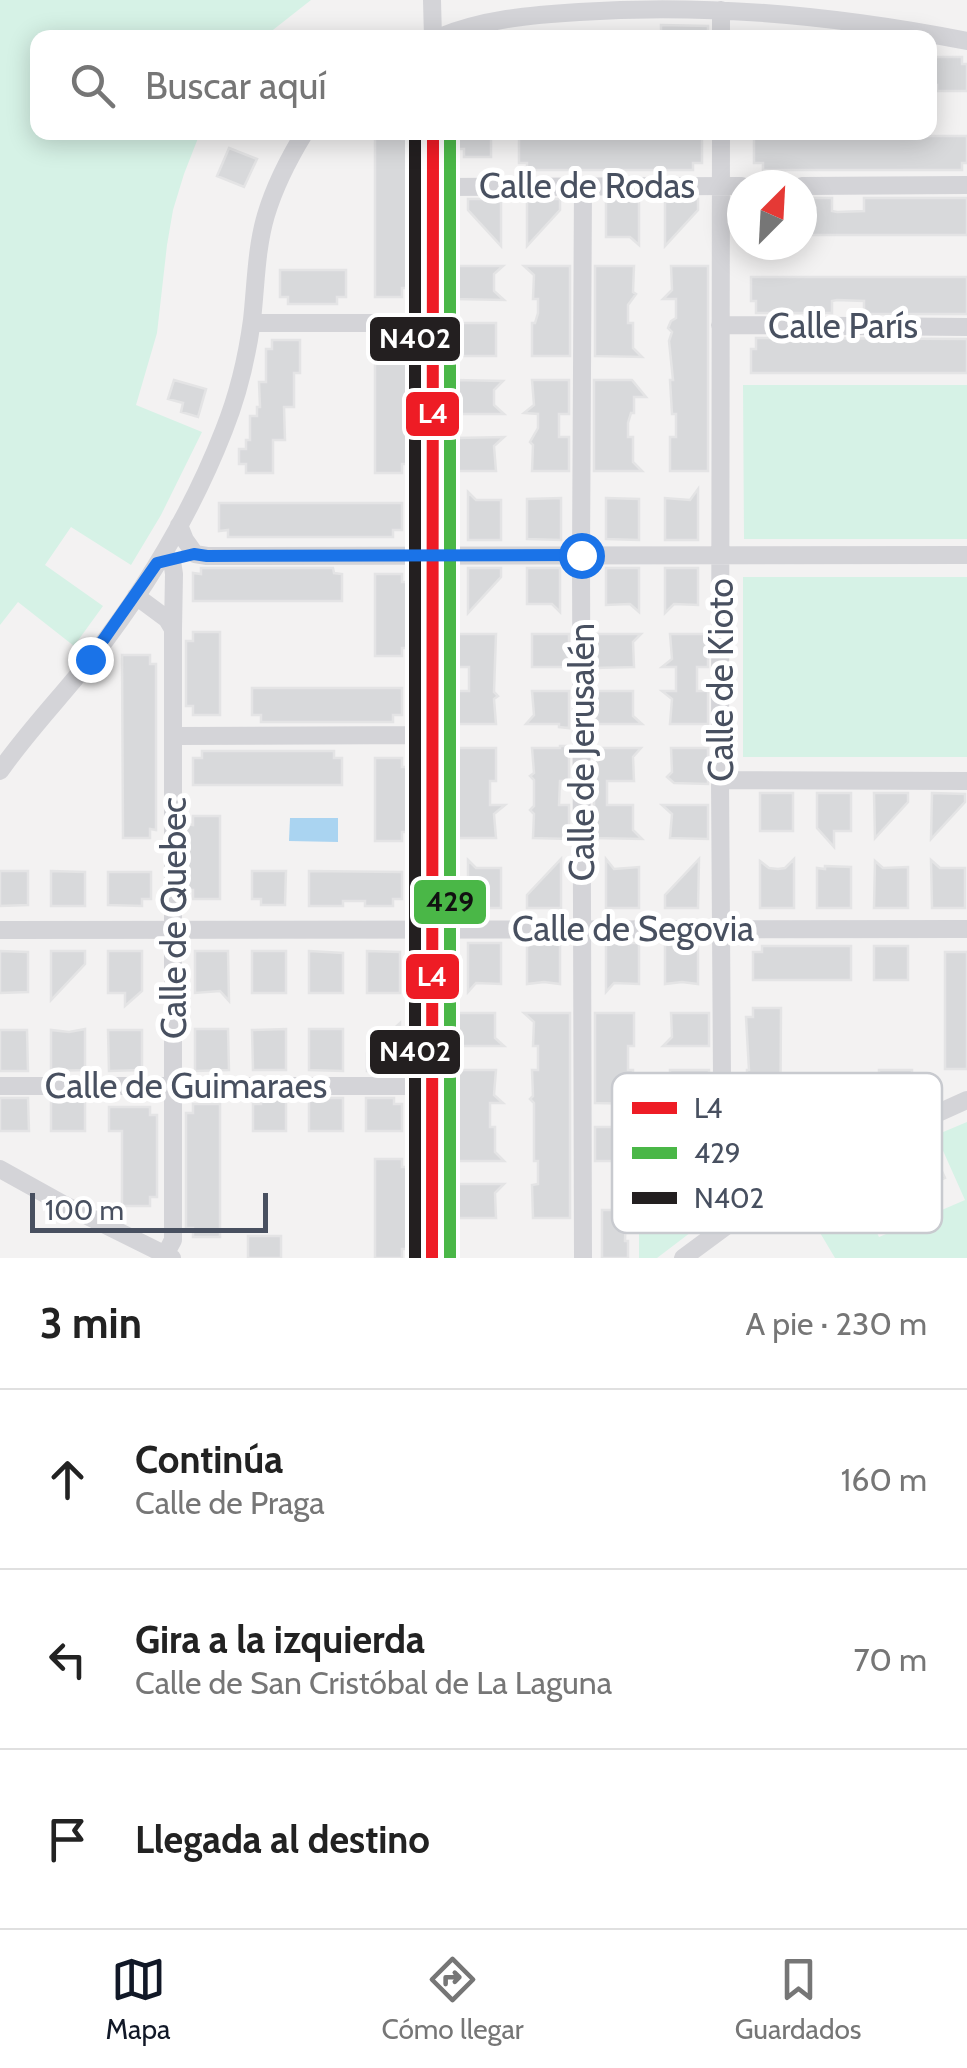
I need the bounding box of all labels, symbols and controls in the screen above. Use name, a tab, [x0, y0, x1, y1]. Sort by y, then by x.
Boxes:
search box	[30, 30, 937, 140]
icon: search	[65, 58, 120, 113]
text: Buscar aquí	[145, 62, 327, 109]
street label: Calle de Rodas	[479, 164, 695, 207]
north arrow	[727, 170, 817, 260]
street label: Calle París	[768, 304, 918, 347]
line badge: N402	[368, 315, 462, 363]
text: N402	[379, 321, 451, 355]
line badge: L4	[404, 390, 461, 438]
text: L4	[418, 396, 448, 430]
route start	[559, 533, 605, 579]
street label: Calle de Kioto	[699, 578, 742, 782]
street label: Calle de Jerusalén	[560, 623, 603, 881]
route end	[68, 637, 114, 683]
street label: Calle de Quebec	[152, 797, 195, 1039]
line badge: 429	[412, 878, 488, 926]
text: 429	[426, 884, 474, 918]
street label: Calle de Segovia	[512, 907, 754, 950]
line badge: L4	[404, 952, 461, 1001]
text: L4	[417, 959, 447, 993]
line badge: N402	[368, 1028, 462, 1076]
text: N402	[379, 1034, 451, 1068]
street label: Calle de Guimaraes	[45, 1064, 327, 1107]
legend	[612, 1073, 942, 1233]
text: L4	[694, 1091, 722, 1125]
text: 429	[694, 1136, 741, 1170]
text: N402	[694, 1181, 764, 1215]
scale bar	[30, 1188, 268, 1232]
text: 100 m	[45, 1193, 124, 1227]
text: 3 min	[40, 1297, 142, 1349]
text: A pie · 230 m	[745, 1304, 927, 1343]
text: Continúa	[135, 1436, 283, 1483]
icon: ahead	[40, 1452, 95, 1507]
text: 160 m	[841, 1460, 927, 1499]
text: Calle de Praga	[135, 1483, 325, 1522]
text: Gira a la izquierda	[135, 1616, 425, 1663]
icon: left	[40, 1632, 95, 1687]
text: 70 m	[854, 1640, 927, 1679]
text: Calle de San Cristóbal de La Laguna	[135, 1663, 612, 1702]
icon: arrive	[40, 1812, 95, 1867]
text: Llegada al destino	[135, 1816, 430, 1863]
tab: Mapa	[106, 1952, 171, 2046]
tab: Cómo llegar	[382, 1952, 524, 2046]
tab: Guardados	[735, 1952, 861, 2046]

